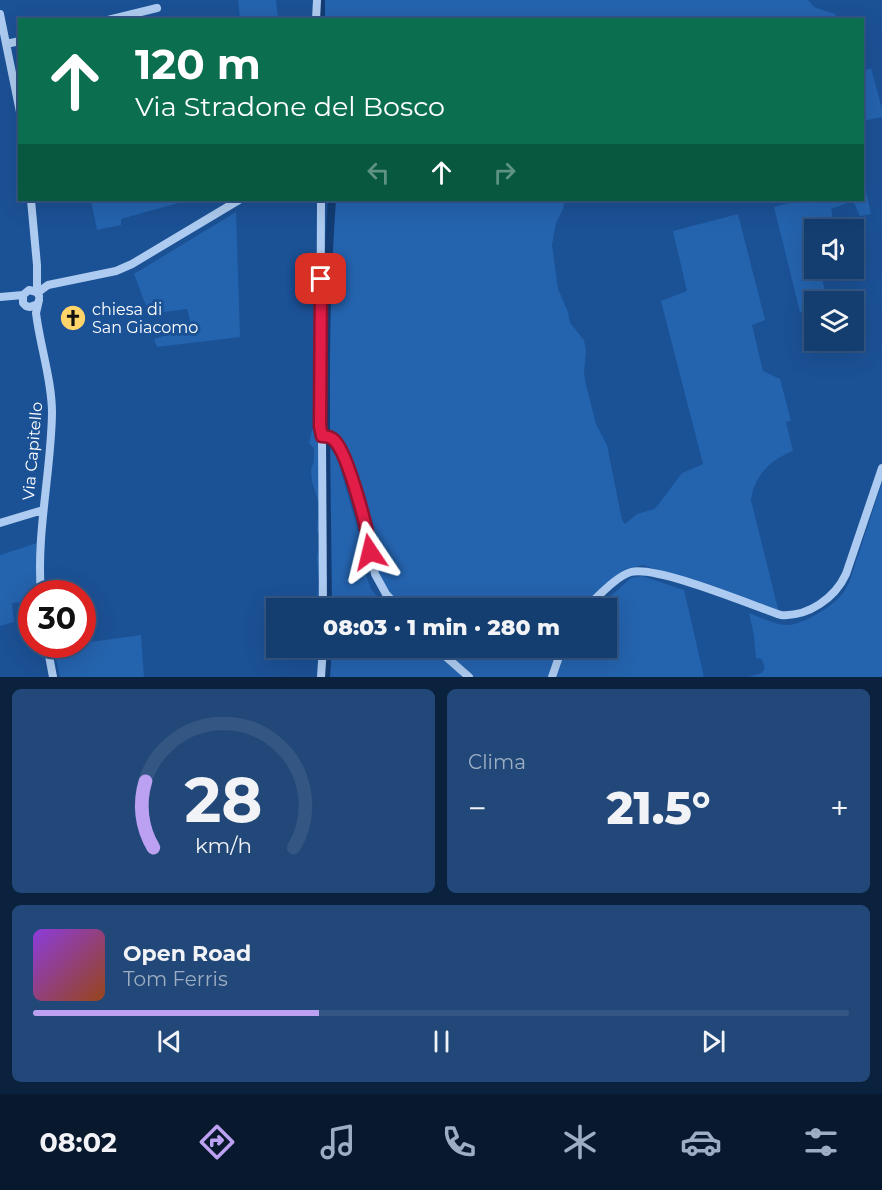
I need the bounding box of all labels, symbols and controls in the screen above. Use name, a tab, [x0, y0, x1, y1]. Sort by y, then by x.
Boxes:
text: 120 m	[135, 38, 261, 90]
icon: ahead	[36, 42, 114, 120]
text: Via Stradone del Bosco	[135, 90, 445, 123]
icon: left	[362, 156, 395, 189]
icon: ahead	[425, 156, 458, 189]
icon: right	[488, 156, 521, 189]
map controls	[804, 219, 864, 351]
button: sound	[804, 219, 864, 279]
pin	[295, 253, 346, 304]
icon: arrive	[304, 262, 337, 295]
button: layers	[804, 291, 864, 351]
place label: chiesa di San Giacomo	[92, 300, 198, 337]
church icon: chiesa di San Giacomo	[58, 303, 88, 333]
street label: Via Capitello	[19, 401, 46, 501]
position arrow	[338, 520, 402, 584]
speed limit sign: 30	[18, 580, 96, 658]
text: 08:03 · 1 min · 280 m	[323, 614, 560, 641]
text: Clima	[468, 750, 526, 774]
text: 28	[184, 762, 262, 838]
text: 21.5°	[607, 780, 710, 835]
text: −	[468, 788, 487, 828]
text: +	[830, 788, 849, 828]
text: km/h	[195, 832, 252, 858]
text: Open Road	[123, 940, 251, 967]
text: Tom Ferris	[123, 967, 228, 991]
icon: previous	[153, 1025, 186, 1058]
icon: pause	[425, 1025, 458, 1058]
icon: next	[697, 1025, 730, 1058]
icon: directions	[196, 1121, 238, 1163]
icon: music	[317, 1121, 359, 1163]
icon: phone	[438, 1121, 480, 1163]
icon: climate	[559, 1121, 601, 1163]
icon: car	[680, 1121, 722, 1163]
icon: filters	[800, 1121, 842, 1163]
text: 08:02	[39, 1126, 117, 1159]

